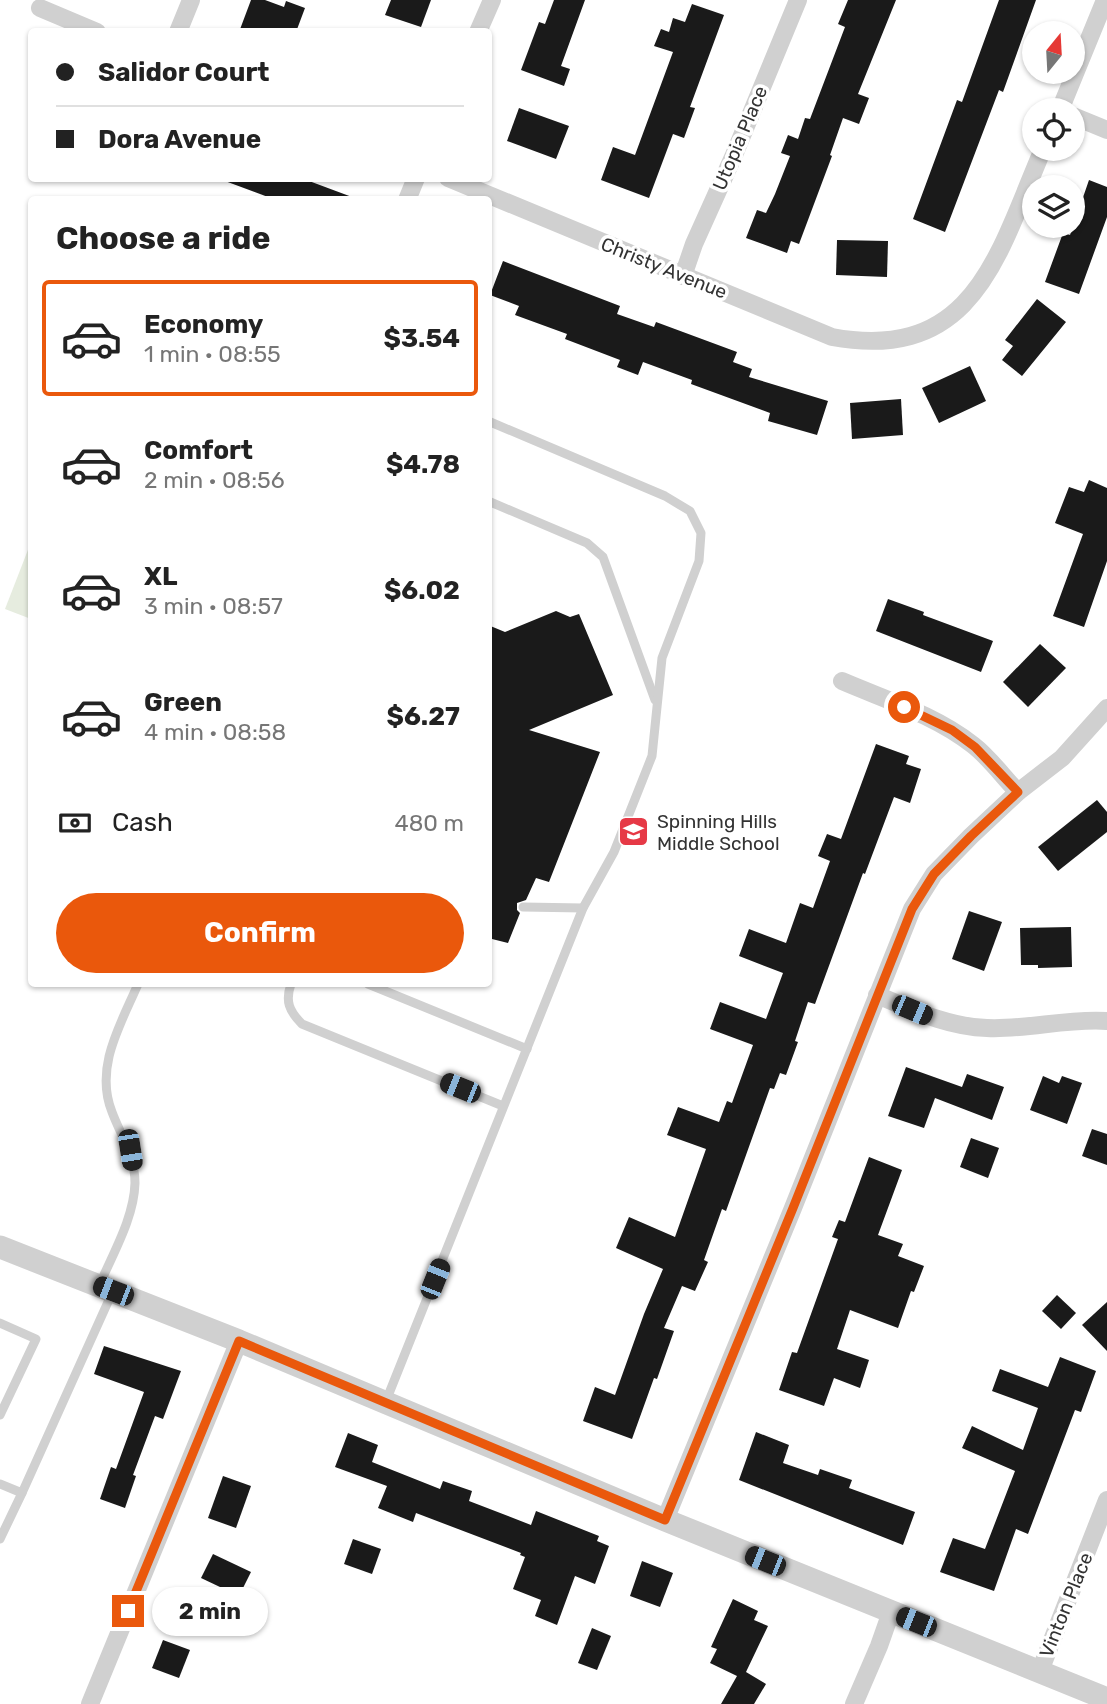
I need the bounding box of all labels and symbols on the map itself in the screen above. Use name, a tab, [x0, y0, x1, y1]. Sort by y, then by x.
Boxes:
north arrow	[1022, 21, 1085, 84]
street label: Utopia Place	[708, 82, 772, 194]
street label: Christy Avenue	[598, 232, 730, 304]
route start	[888, 691, 920, 723]
place label: Spinning Hills Middle School	[657, 810, 780, 855]
school or university icon: Spinning Hills Middle School	[617, 815, 651, 849]
car	[889, 992, 936, 1028]
car	[437, 1070, 484, 1106]
car	[117, 1128, 144, 1172]
car	[418, 1256, 453, 1302]
car	[90, 1274, 137, 1308]
car	[742, 1543, 789, 1579]
street label: Vinton Place	[1034, 1549, 1098, 1661]
callout: 2 min	[152, 1586, 268, 1636]
route end	[112, 1595, 144, 1627]
car	[893, 1604, 940, 1640]

